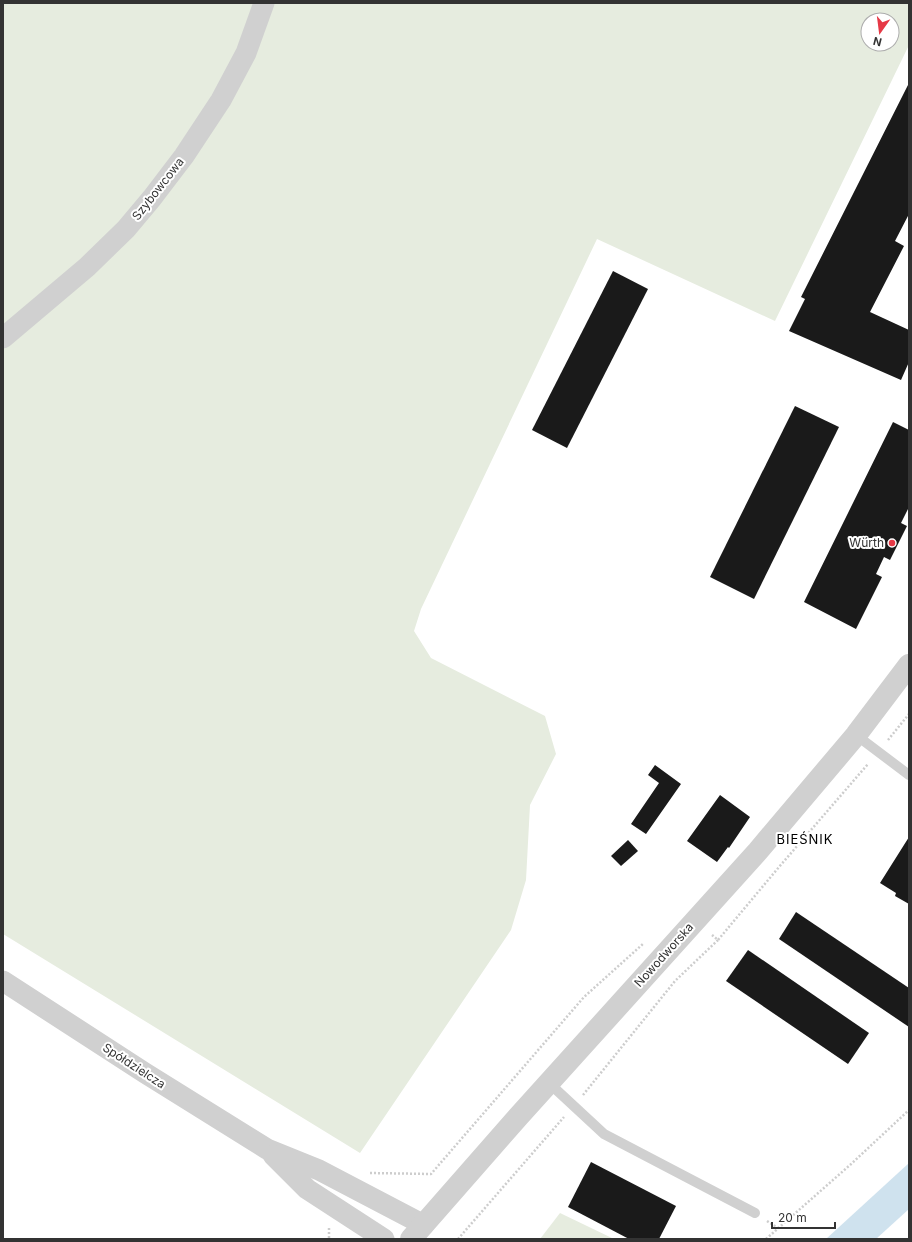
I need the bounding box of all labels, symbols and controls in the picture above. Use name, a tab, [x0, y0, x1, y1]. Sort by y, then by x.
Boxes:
north arrow	[860, 12, 900, 52]
text: N	[872, 34, 883, 50]
street label: Szybowcowa	[128, 154, 187, 223]
place label: Würth	[849, 535, 884, 550]
marker: Würth	[887, 538, 897, 548]
district label: BIEŚNIK	[776, 831, 834, 847]
street label: Nowodworska	[631, 919, 696, 990]
street label: Spółdzielcza	[100, 1040, 169, 1091]
scale bar	[772, 1204, 835, 1230]
text: 20 m	[778, 1210, 807, 1225]

